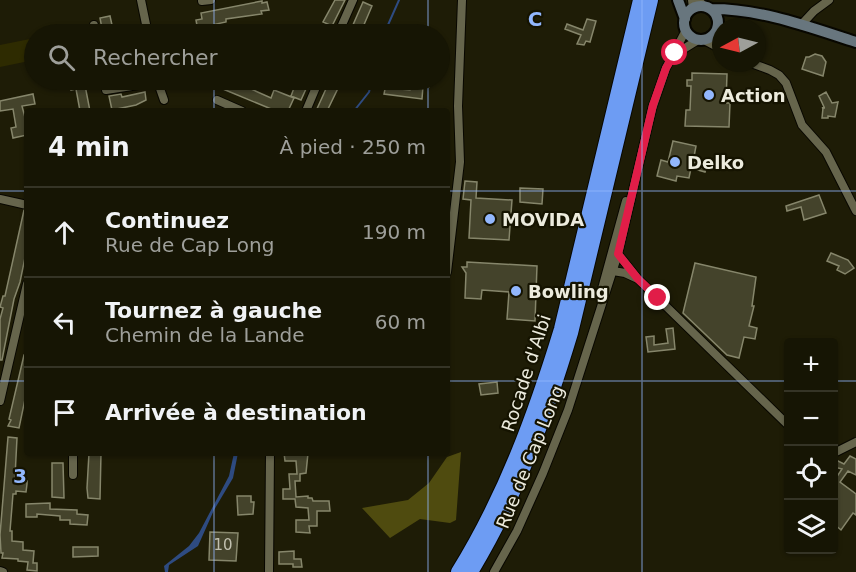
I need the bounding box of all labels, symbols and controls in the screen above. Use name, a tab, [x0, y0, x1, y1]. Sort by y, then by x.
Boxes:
text: C	[528, 7, 542, 31]
north arrow	[712, 18, 766, 72]
search box	[24, 24, 450, 90]
route start	[661, 39, 687, 65]
icon: search	[45, 41, 78, 74]
text: Rechercher	[93, 45, 218, 70]
place label: Action	[721, 85, 786, 106]
marker: Action	[702, 88, 716, 102]
text: 4 min	[48, 132, 130, 162]
text: À pied · 250 m	[280, 135, 426, 159]
place label: Delko	[687, 152, 744, 173]
marker: Delko	[668, 155, 682, 169]
text: Continuez	[105, 208, 229, 233]
place label: MOVIDA	[502, 209, 584, 230]
marker: MOVIDA	[483, 212, 497, 226]
icon: ahead	[48, 216, 81, 249]
text: 190 m	[362, 220, 426, 244]
text: Rue de Cap Long	[105, 233, 274, 257]
place label: Bowling	[528, 281, 609, 302]
marker: Bowling	[509, 284, 523, 298]
route end	[644, 284, 670, 310]
text: Tournez à gauche	[105, 298, 322, 323]
icon: left	[48, 306, 81, 339]
text: 60 m	[375, 310, 426, 334]
street label: Rocade d'Albi	[497, 312, 555, 434]
text: Chemin de la Lande	[105, 323, 305, 347]
map controls	[784, 338, 838, 554]
button: +	[784, 338, 838, 392]
street label: Rue de Cap Long	[492, 382, 568, 532]
button: −	[784, 392, 838, 446]
icon: arrive	[48, 396, 81, 429]
text: Arrivée à destination	[105, 400, 367, 425]
button: locate	[784, 446, 838, 500]
text: 3	[13, 464, 27, 488]
button: layers	[784, 500, 838, 554]
house number: 10	[213, 536, 233, 554]

